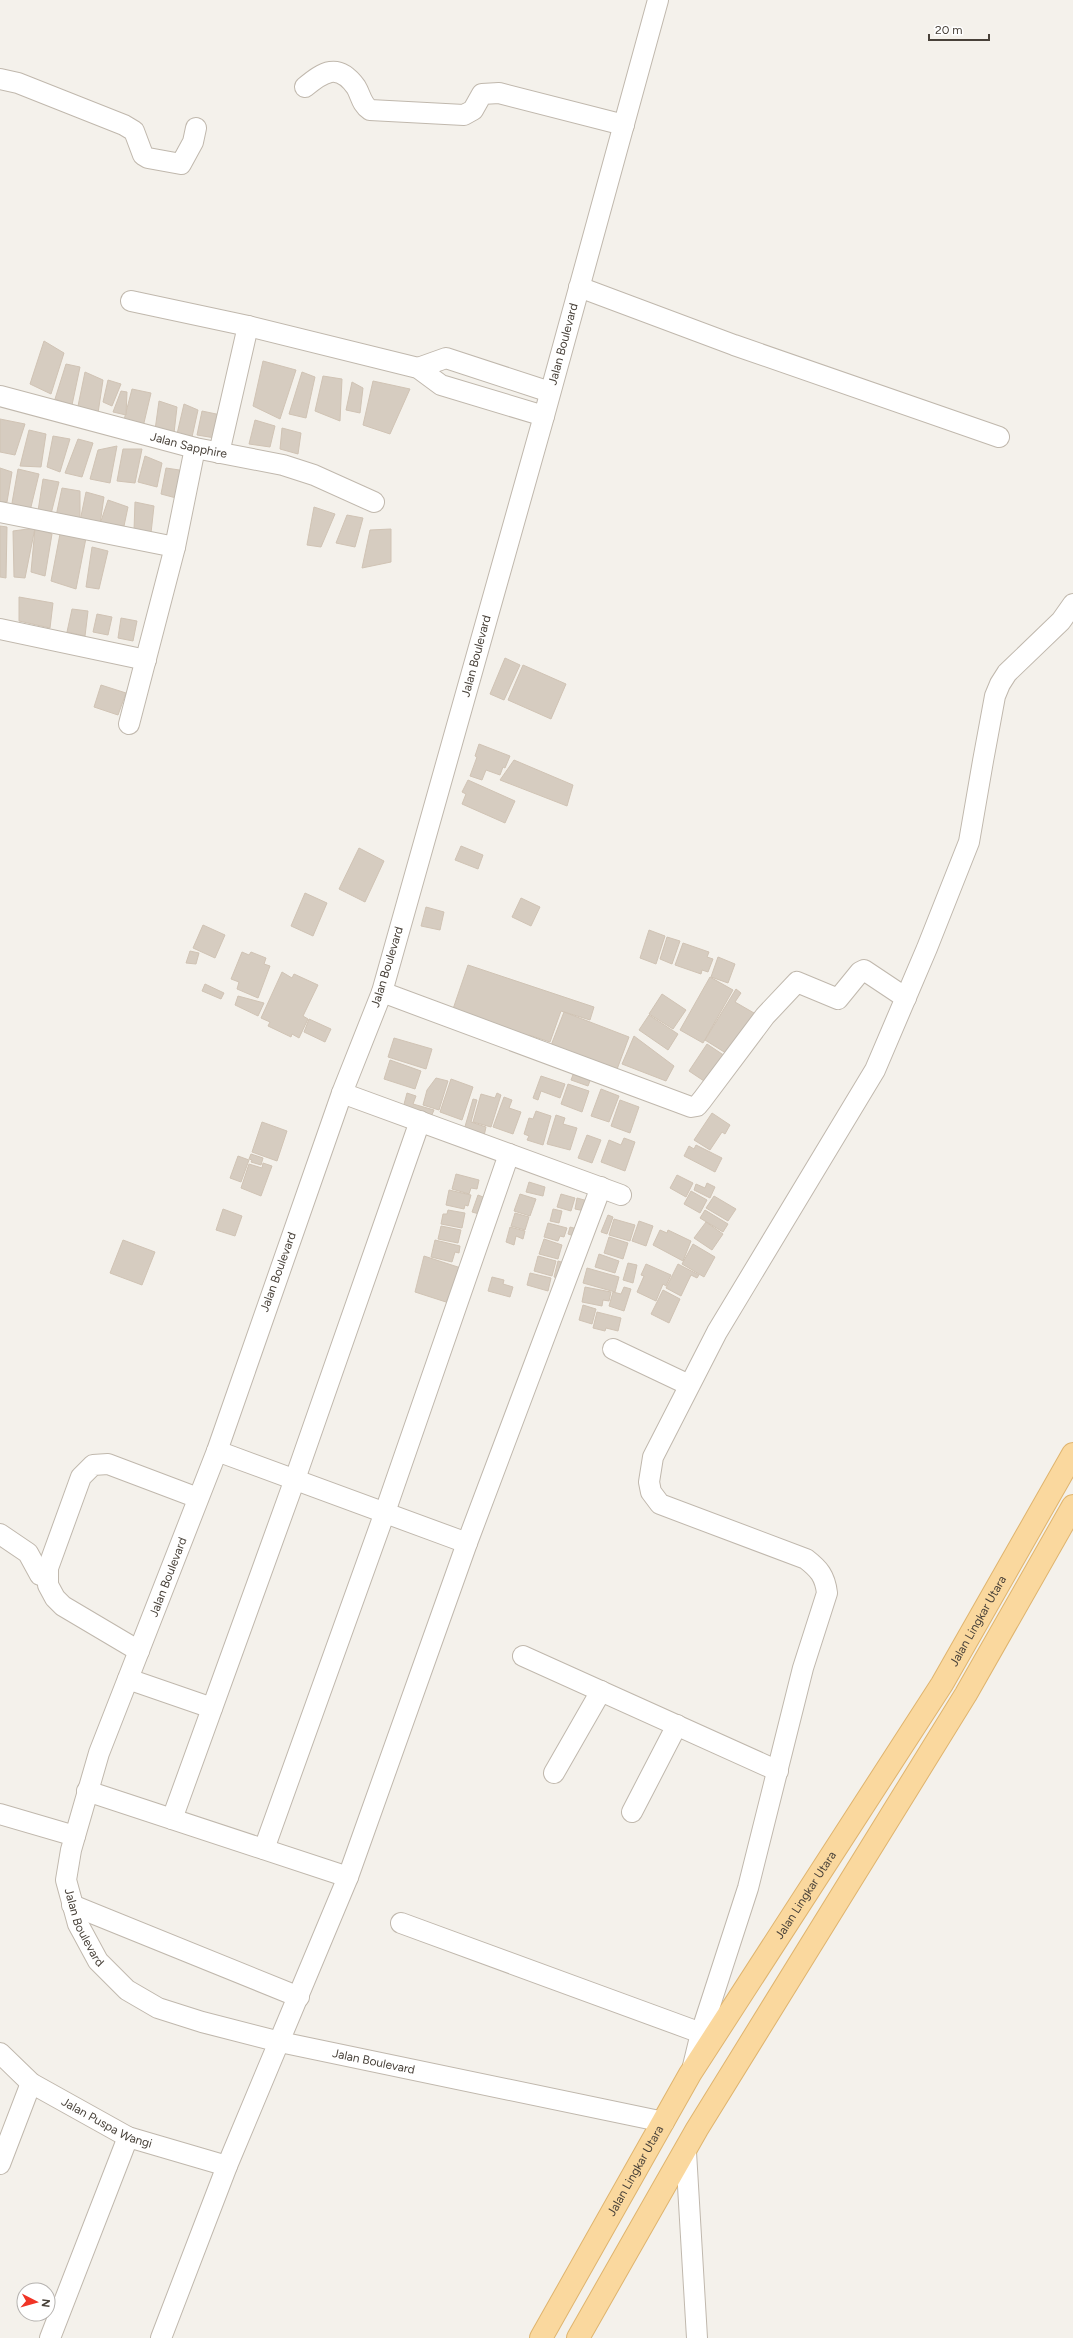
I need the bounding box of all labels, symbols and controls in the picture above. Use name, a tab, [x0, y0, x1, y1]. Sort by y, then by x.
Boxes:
scale bar	[929, 16, 989, 42]
text: 20 m	[935, 23, 963, 37]
street label: Jalan Boulevard	[545, 302, 581, 386]
street label: Jalan Sapphire	[149, 429, 229, 461]
street label: Jalan Boulevard	[458, 614, 494, 698]
street label: Jalan Boulevard	[368, 925, 406, 1009]
street label: Jalan Boulevard	[257, 1230, 299, 1314]
street label: Jalan Boulevard	[146, 1535, 190, 1619]
street label: Jalan Lingkar Utara	[947, 1573, 1009, 1669]
street label: Jalan Lingkar Utara	[772, 1849, 839, 1942]
street label: Jalan Boulevard	[62, 1887, 107, 1970]
street label: Jalan Boulevard	[331, 2046, 416, 2077]
street label: Jalan Puspa Wangi	[59, 2094, 154, 2151]
street label: Jalan Lingkar Utara	[604, 2123, 666, 2219]
north arrow	[16, 2282, 56, 2322]
text: N	[39, 2298, 52, 2308]

